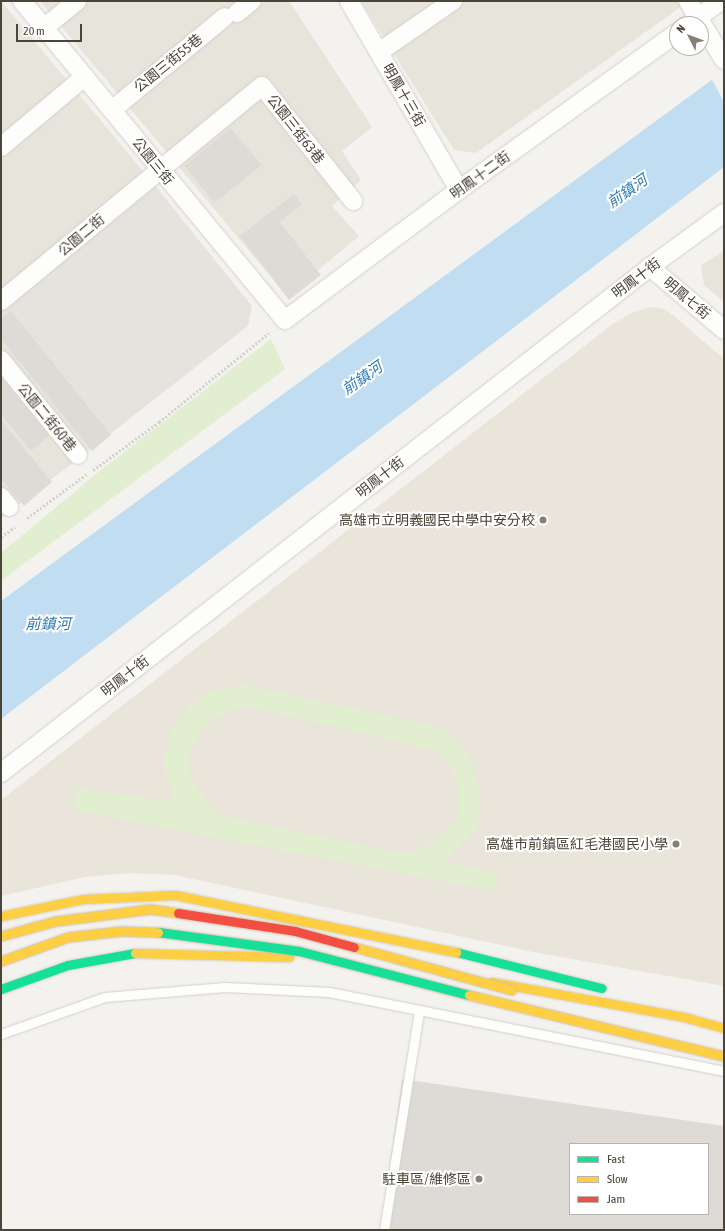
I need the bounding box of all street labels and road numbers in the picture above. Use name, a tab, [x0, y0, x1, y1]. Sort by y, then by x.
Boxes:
street label: 公園三街55巷	[130, 30, 206, 96]
street label: 明鳳十三街	[379, 60, 429, 130]
street label: 公園三街63巷	[264, 91, 328, 167]
street label: 公園三街	[129, 134, 177, 188]
street label: 明鳳十二街	[447, 148, 513, 202]
street label: 公園二街	[54, 211, 108, 259]
street label: 明鳳十街	[609, 254, 663, 302]
street label: 明鳳七街	[660, 274, 714, 322]
street label: 公園二街60巷	[14, 379, 80, 455]
street label: 明鳳十街	[353, 453, 407, 501]
street label: 明鳳十街	[98, 652, 152, 700]

